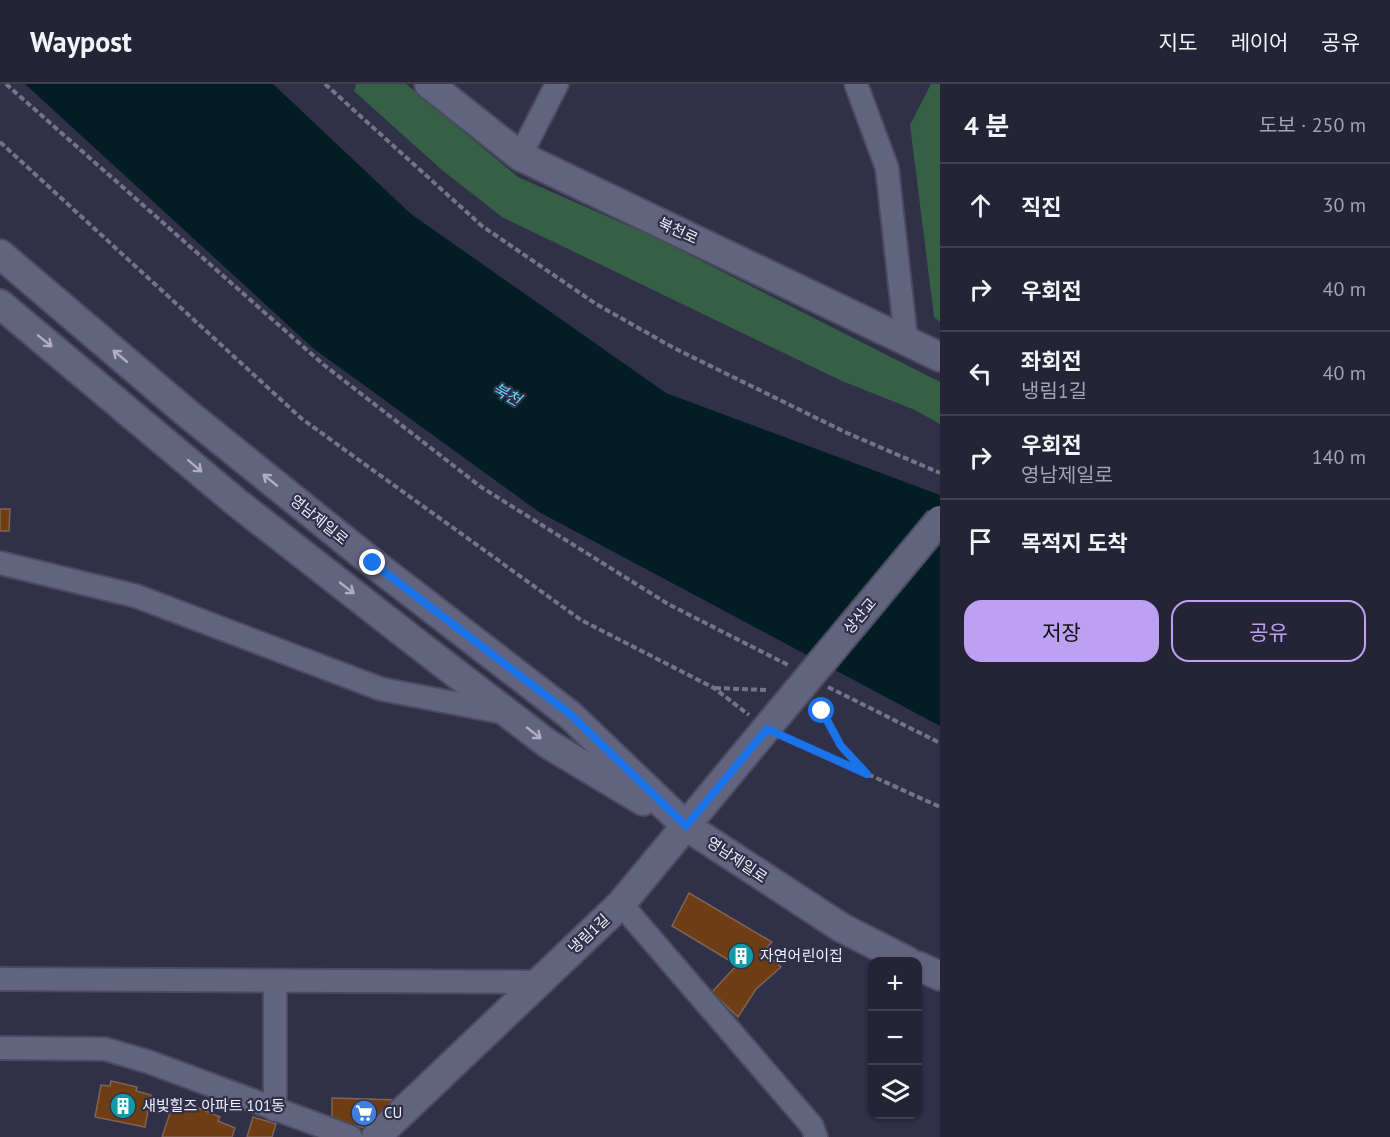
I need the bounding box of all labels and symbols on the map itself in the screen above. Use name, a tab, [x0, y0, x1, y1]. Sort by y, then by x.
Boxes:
street label: 북천로	[655, 213, 701, 248]
one-way arrow	[37, 335, 53, 348]
one-way arrow	[113, 349, 128, 363]
water label: 북천	[489, 378, 527, 411]
one-way arrow	[187, 460, 203, 473]
one-way arrow	[263, 474, 279, 487]
street label: 영남제일로	[287, 491, 352, 549]
route end	[359, 549, 385, 575]
one-way arrow	[339, 582, 355, 595]
street label: 상산교	[839, 594, 880, 638]
route start	[808, 697, 834, 723]
one-way arrow	[526, 727, 542, 740]
street label: 영남제일로	[703, 832, 771, 887]
street label: 냉림1길	[564, 910, 613, 957]
building icon: 자연어린이집	[726, 941, 756, 971]
place label: 자연어린이집	[760, 946, 843, 965]
building icon: 새빛힐즈 아파트 101동	[108, 1091, 138, 1121]
place label: 새빛힐즈 아파트 101동	[142, 1096, 285, 1115]
supermarket icon: CU	[349, 1098, 379, 1128]
place label: CU	[384, 1103, 402, 1122]

